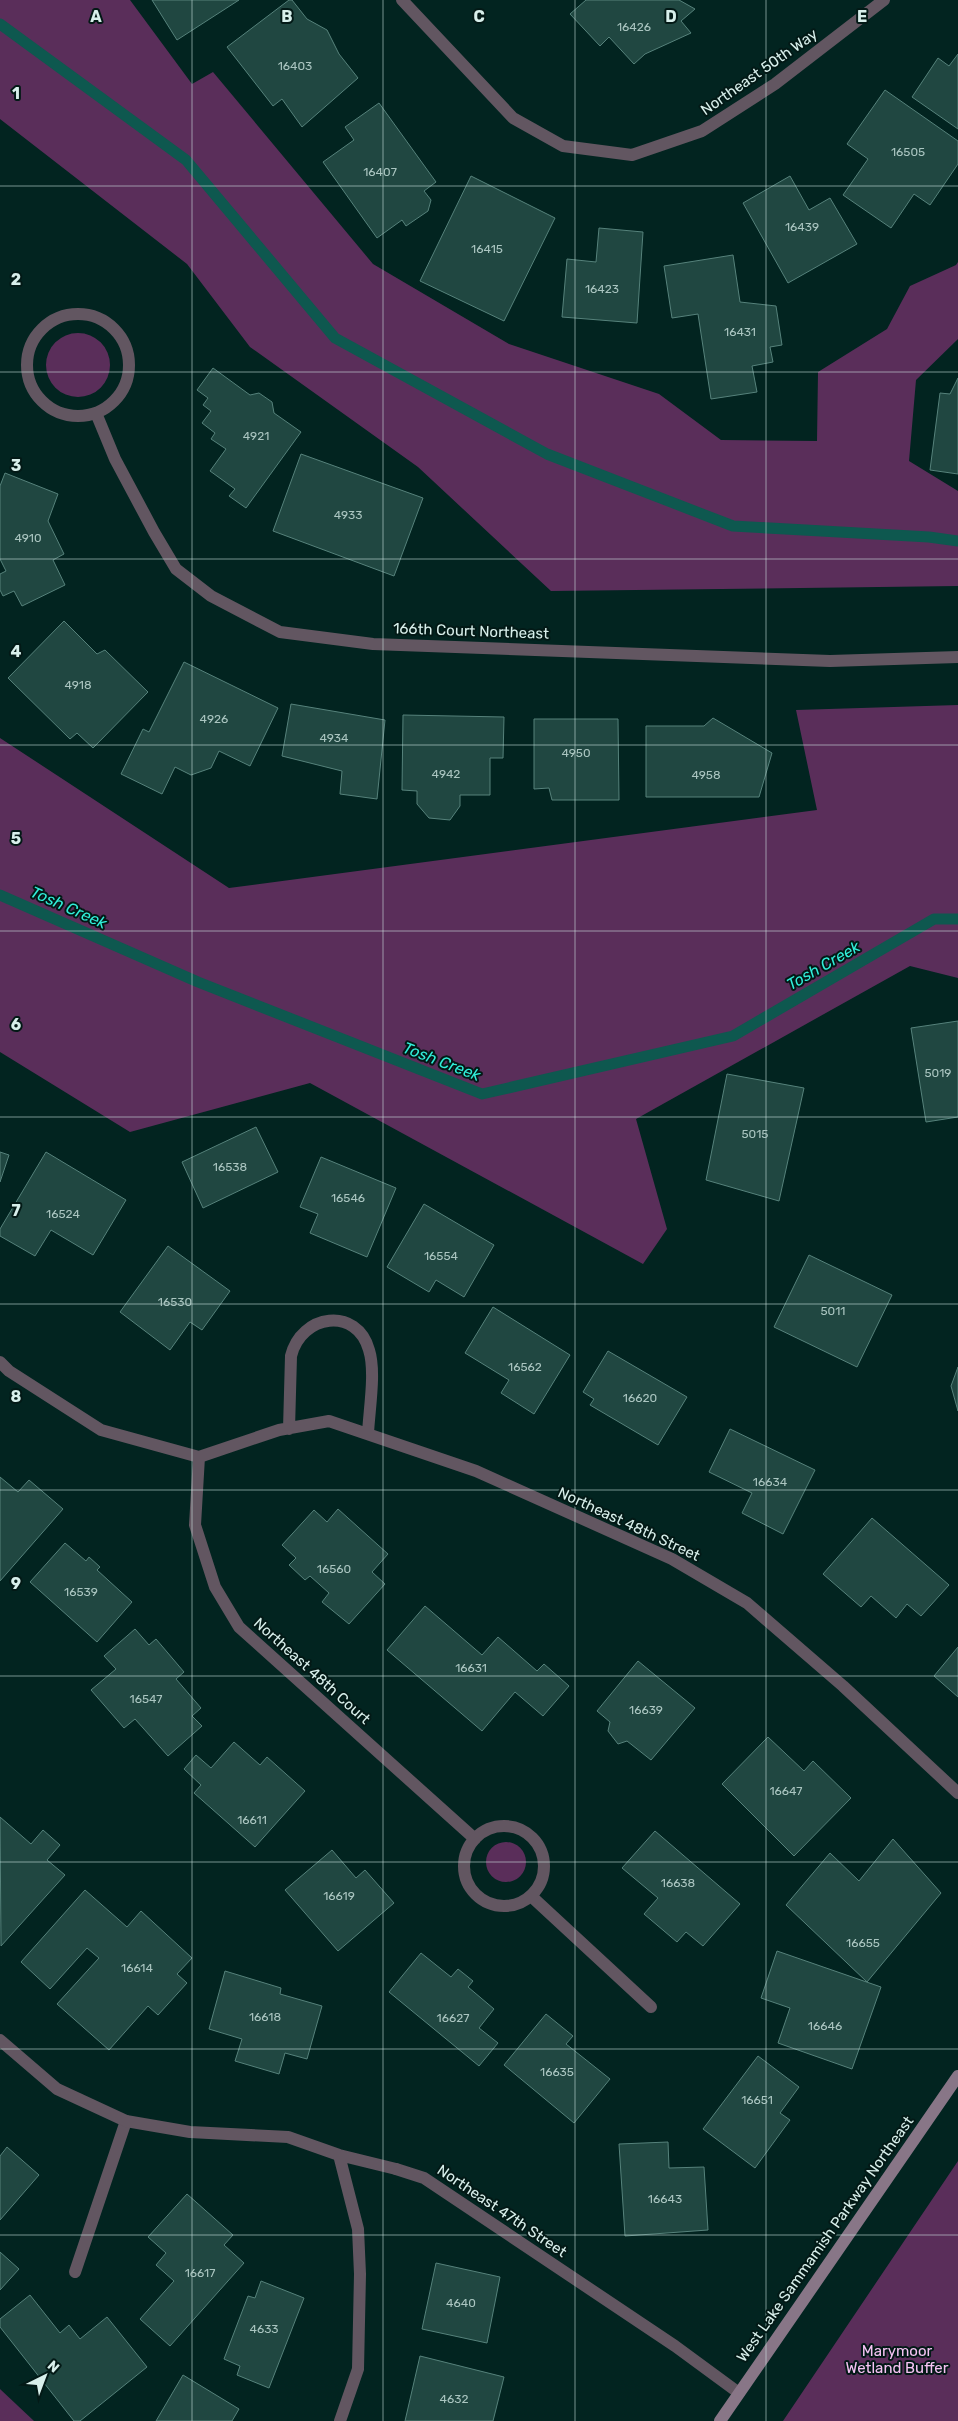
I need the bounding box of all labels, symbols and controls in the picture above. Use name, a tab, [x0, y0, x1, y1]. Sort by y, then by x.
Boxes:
text: A	[90, 7, 102, 26]
text: B	[281, 7, 293, 26]
text: C	[473, 7, 485, 26]
text: D	[665, 7, 677, 26]
text: E	[857, 7, 867, 26]
house number: 16426	[617, 20, 651, 34]
street label: Northeast 50th Way	[697, 25, 821, 119]
house number: 16403	[278, 59, 312, 73]
text: 1	[12, 84, 20, 103]
house number: 16505	[891, 145, 925, 159]
house number: 16407	[363, 165, 397, 179]
house number: 16439	[785, 220, 819, 234]
house number: 16415	[471, 242, 503, 256]
text: 2	[11, 270, 21, 289]
house number: 16423	[585, 282, 619, 296]
house number: 16431	[724, 325, 756, 339]
house number: 4921	[243, 429, 269, 443]
text: 3	[11, 456, 21, 475]
house number: 4933	[334, 508, 362, 522]
house number: 4910	[14, 531, 42, 545]
street label: 166th Court Northeast	[393, 619, 549, 643]
text: 4	[11, 642, 22, 661]
house number: 4918	[64, 678, 92, 692]
house number: 4926	[200, 712, 228, 726]
house number: 4934	[320, 731, 349, 745]
house number: 4950	[561, 746, 591, 760]
house number: 4942	[432, 767, 460, 781]
house number: 4958	[691, 768, 721, 782]
text: 5	[11, 829, 21, 848]
water label: Tosh Creek	[28, 882, 111, 933]
water label: Tosh Creek	[783, 936, 864, 994]
text: 6	[11, 1015, 21, 1034]
water label: Tosh Creek	[400, 1038, 484, 1085]
house number: 5019	[924, 1066, 952, 1080]
house number: 5015	[741, 1127, 769, 1141]
house number: 16538	[213, 1160, 247, 1174]
house number: 16546	[331, 1191, 365, 1205]
text: 7	[11, 1201, 21, 1220]
house number: 16524	[46, 1207, 80, 1221]
house number: 16554	[424, 1249, 459, 1263]
house number: 16530	[158, 1295, 192, 1309]
house number: 5011	[820, 1304, 846, 1318]
house number: 16562	[508, 1360, 542, 1374]
text: 8	[11, 1387, 22, 1406]
house number: 16620	[623, 1391, 657, 1405]
house number: 16634	[753, 1475, 788, 1489]
street label: Northeast 48th Street	[555, 1483, 703, 1565]
house number: 16560	[317, 1562, 351, 1576]
text: 9	[11, 1574, 21, 1593]
house number: 16539	[64, 1585, 98, 1599]
street label: Northeast 48th Court	[250, 1614, 374, 1728]
house number: 16631	[455, 1661, 487, 1675]
house number: 16547	[130, 1692, 162, 1706]
house number: 16639	[629, 1703, 663, 1717]
house number: 16647	[769, 1784, 803, 1798]
house number: 16611	[237, 1813, 267, 1827]
house number: 16638	[661, 1876, 695, 1890]
house number: 16619	[323, 1889, 355, 1903]
house number: 16655	[846, 1936, 880, 1950]
house number: 16614	[121, 1961, 153, 1975]
house number: 16618	[249, 2010, 281, 2024]
house number: 16627	[437, 2011, 469, 2025]
house number: 16646	[808, 2019, 842, 2033]
house number: 16635	[540, 2065, 574, 2079]
house number: 16651	[741, 2093, 773, 2107]
street label: West Lake Sammamish Parkway Northeast	[733, 2112, 917, 2365]
street label: Northeast 47th Street	[434, 2161, 570, 2261]
house number: 16643	[648, 2192, 682, 2206]
house number: 16617	[185, 2266, 215, 2280]
house number: 4640	[446, 2296, 476, 2310]
house number: 4633	[249, 2322, 279, 2336]
park label: Marymoor Wetland Buffer	[846, 2342, 949, 2377]
north arrow	[20, 2351, 70, 2401]
text: N	[44, 2357, 63, 2376]
house number: 4632	[440, 2392, 468, 2406]

